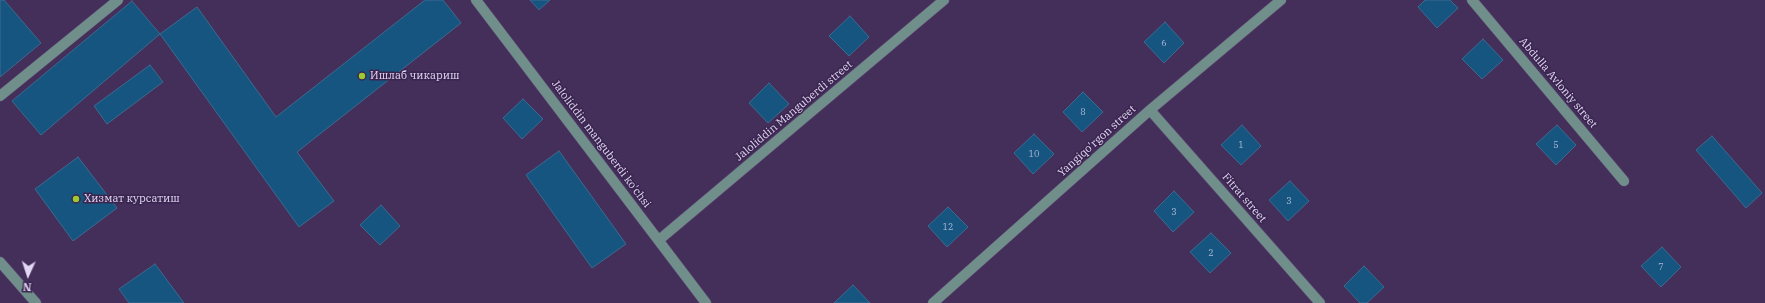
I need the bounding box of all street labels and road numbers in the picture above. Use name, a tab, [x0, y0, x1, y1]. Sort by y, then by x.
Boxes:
street label: Abdulla Avloniy street	[1516, 35, 1600, 131]
street label: Jaloliddin Manguberdi street	[733, 58, 855, 164]
street label: Jaloliddin manguberdi ko'chsi	[549, 78, 653, 210]
street label: Yangiqo'rgon street	[1055, 103, 1139, 179]
street label: Fitrat street	[1219, 171, 1269, 225]

